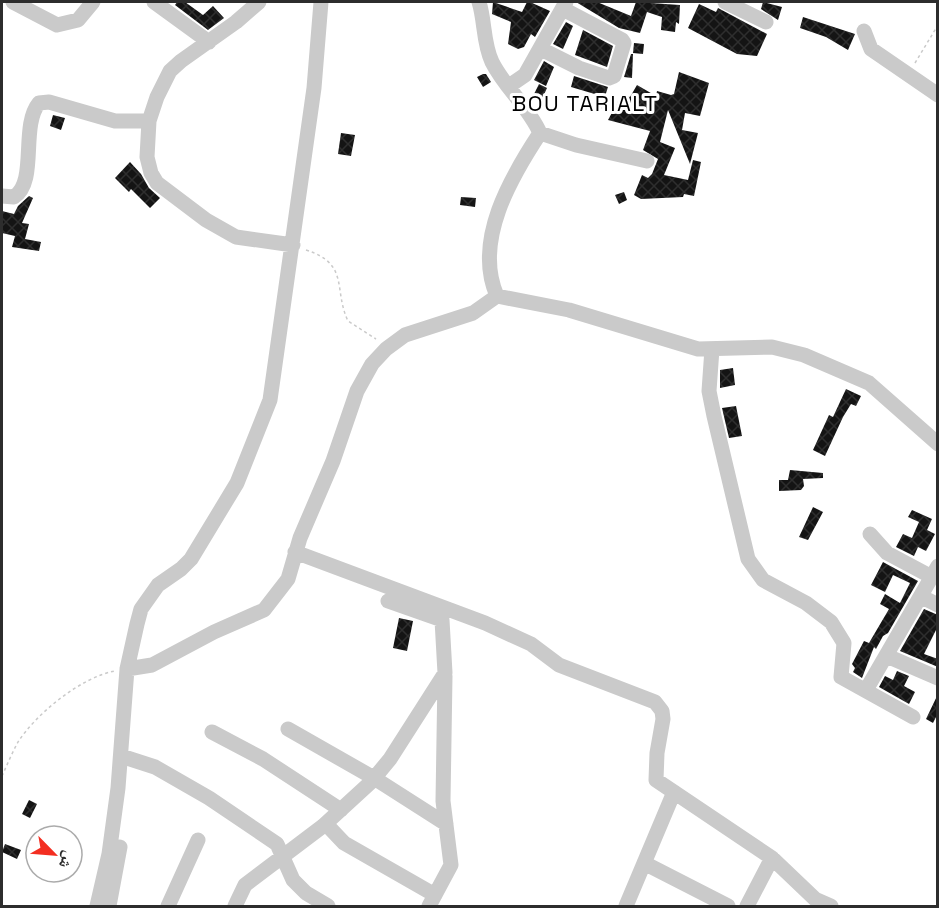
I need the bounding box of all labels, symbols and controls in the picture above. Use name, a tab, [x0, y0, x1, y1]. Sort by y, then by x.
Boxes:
district label: BOU TARIALT	[512, 89, 658, 117]
north arrow	[24, 824, 84, 884]
text: ش	[54, 848, 80, 872]

